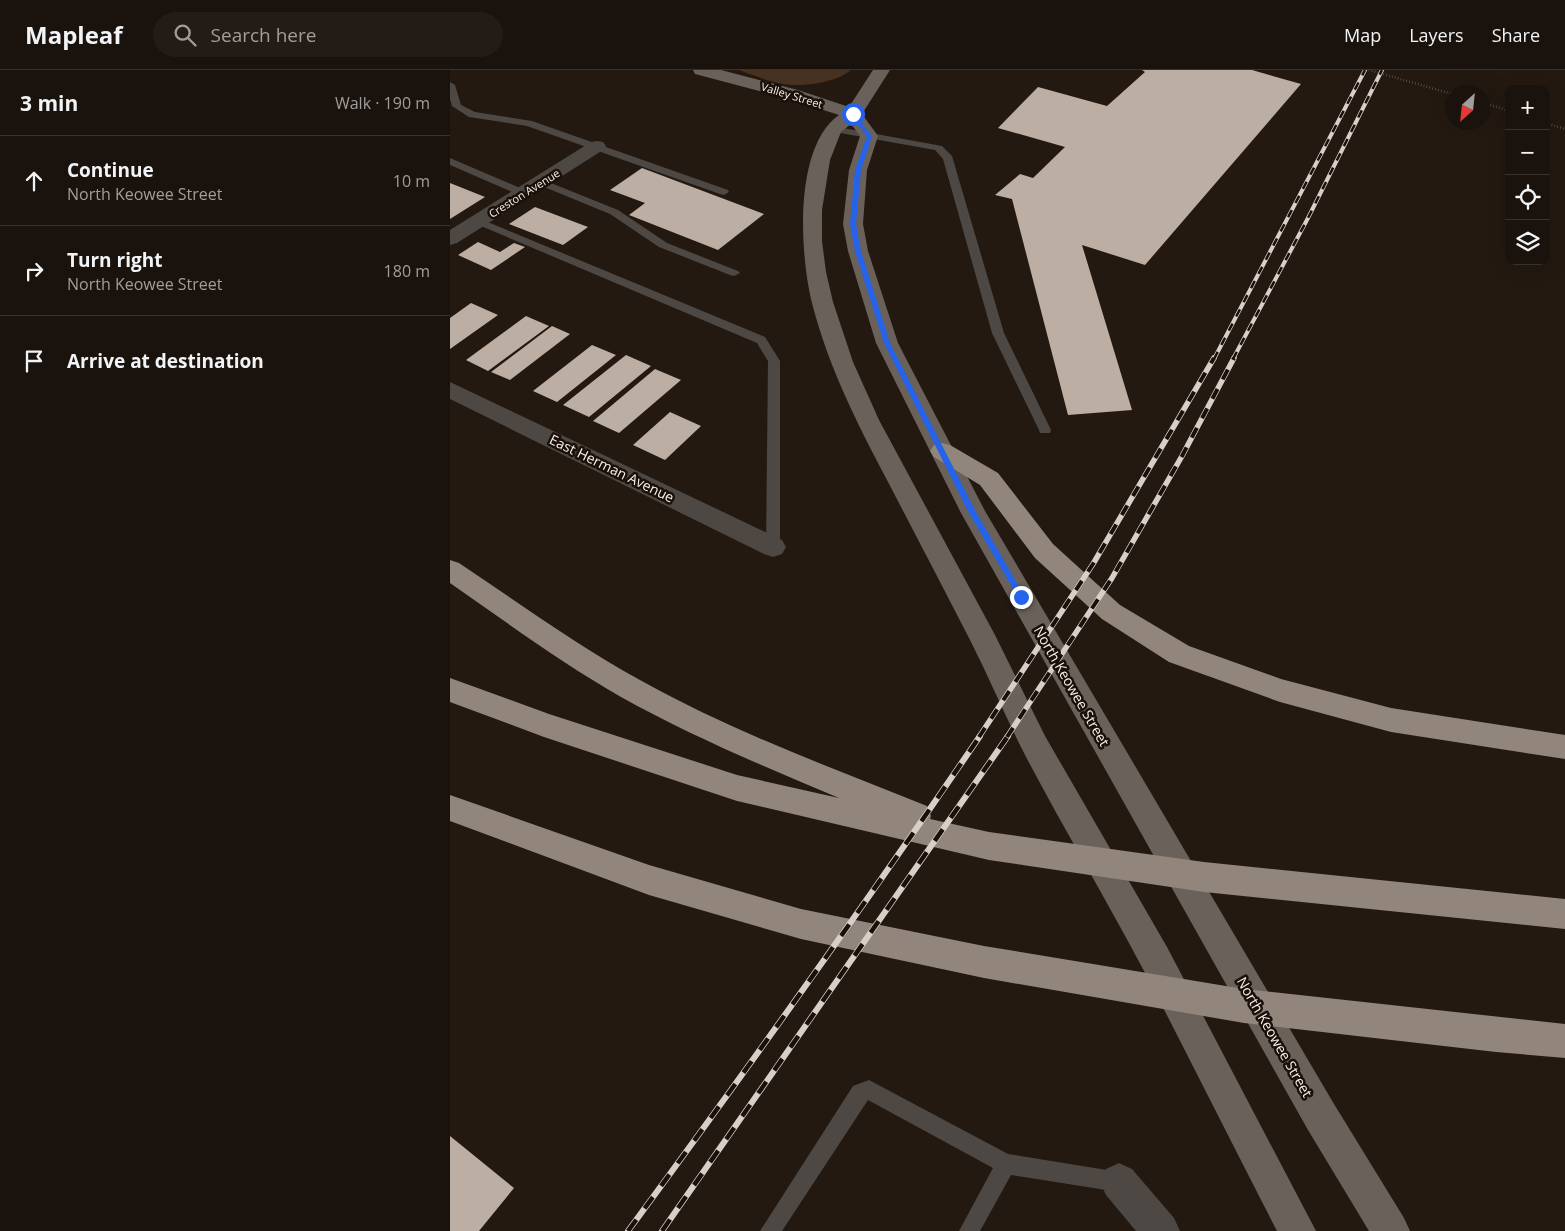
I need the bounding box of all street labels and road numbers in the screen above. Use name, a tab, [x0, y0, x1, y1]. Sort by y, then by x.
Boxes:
street label: Valley Street	[759, 79, 825, 111]
street label: Creston Avenue	[486, 165, 562, 221]
street label: East Herman Avenue	[547, 430, 678, 507]
street label: North Keowee Street	[1030, 622, 1114, 750]
street label: North Keowee Street	[1233, 973, 1317, 1101]

